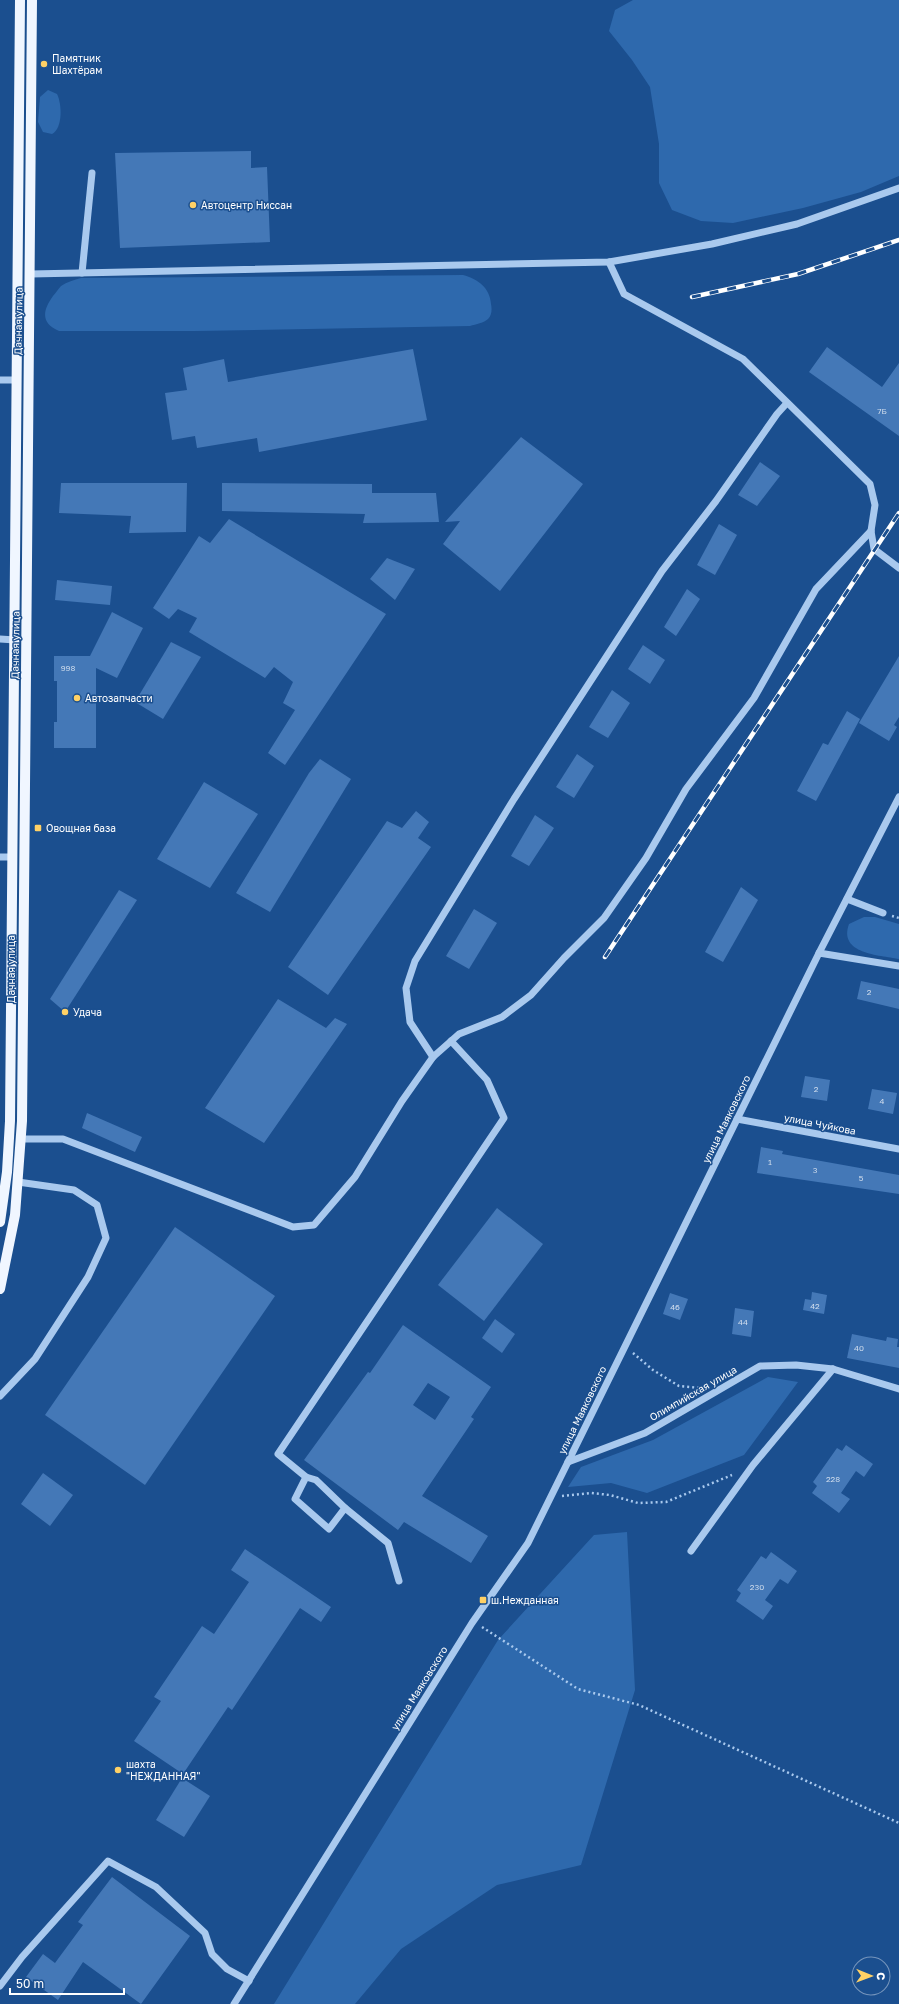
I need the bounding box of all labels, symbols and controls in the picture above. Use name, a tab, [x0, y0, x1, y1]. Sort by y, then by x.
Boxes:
place label: Памятник Шахтёрам	[52, 52, 102, 76]
marker: Памятник Шахтёрам	[39, 59, 49, 69]
place label: Автоцентр Ниссан	[201, 199, 292, 211]
marker: Автоцентр Ниссан	[188, 200, 198, 210]
street label: Дачная улица	[11, 287, 25, 355]
house number: 7Б	[877, 406, 887, 416]
street label: Дачная улица	[8, 611, 22, 679]
house number: 998	[61, 663, 75, 673]
place label: Автозапчасти	[85, 692, 153, 704]
marker: Автозапчасти	[72, 693, 82, 703]
place label: Овощная база	[46, 822, 116, 834]
marker: Овощная база	[33, 823, 43, 833]
street label: Дачная улица	[5, 935, 17, 1003]
house number: 2	[867, 987, 872, 997]
place label: Удача	[73, 1006, 102, 1018]
marker: Удача	[60, 1007, 70, 1017]
street label: улица Маяковского	[699, 1073, 753, 1165]
house number: 2	[814, 1084, 819, 1094]
house number: 4	[880, 1096, 885, 1106]
street label: улица Чуйкова	[783, 1111, 857, 1137]
house number: 1	[768, 1157, 772, 1167]
house number: 3	[813, 1165, 818, 1175]
house number: 5	[859, 1173, 864, 1183]
house number: 42	[810, 1301, 820, 1311]
house number: 46	[670, 1302, 680, 1312]
house number: 44	[738, 1317, 748, 1327]
house number: 40	[854, 1343, 864, 1353]
street label: Олимпийская улица	[647, 1363, 739, 1423]
street label: улица Маяковского	[555, 1364, 609, 1456]
house number: 228	[826, 1474, 840, 1484]
house number: 230	[750, 1582, 764, 1592]
place label: ш.Нежданная	[491, 1594, 559, 1606]
marker: ш.Нежданная	[478, 1595, 488, 1605]
street label: улица Маяковского	[388, 1644, 450, 1732]
place label: шахта "НЕЖДАННАЯ"	[126, 1758, 200, 1782]
marker: шахта "НЕЖДАННАЯ"	[113, 1765, 123, 1775]
north arrow	[851, 1956, 891, 1996]
scale bar	[10, 1970, 124, 1996]
text: С	[875, 1972, 888, 1980]
text: 50 m	[16, 1976, 44, 1991]

